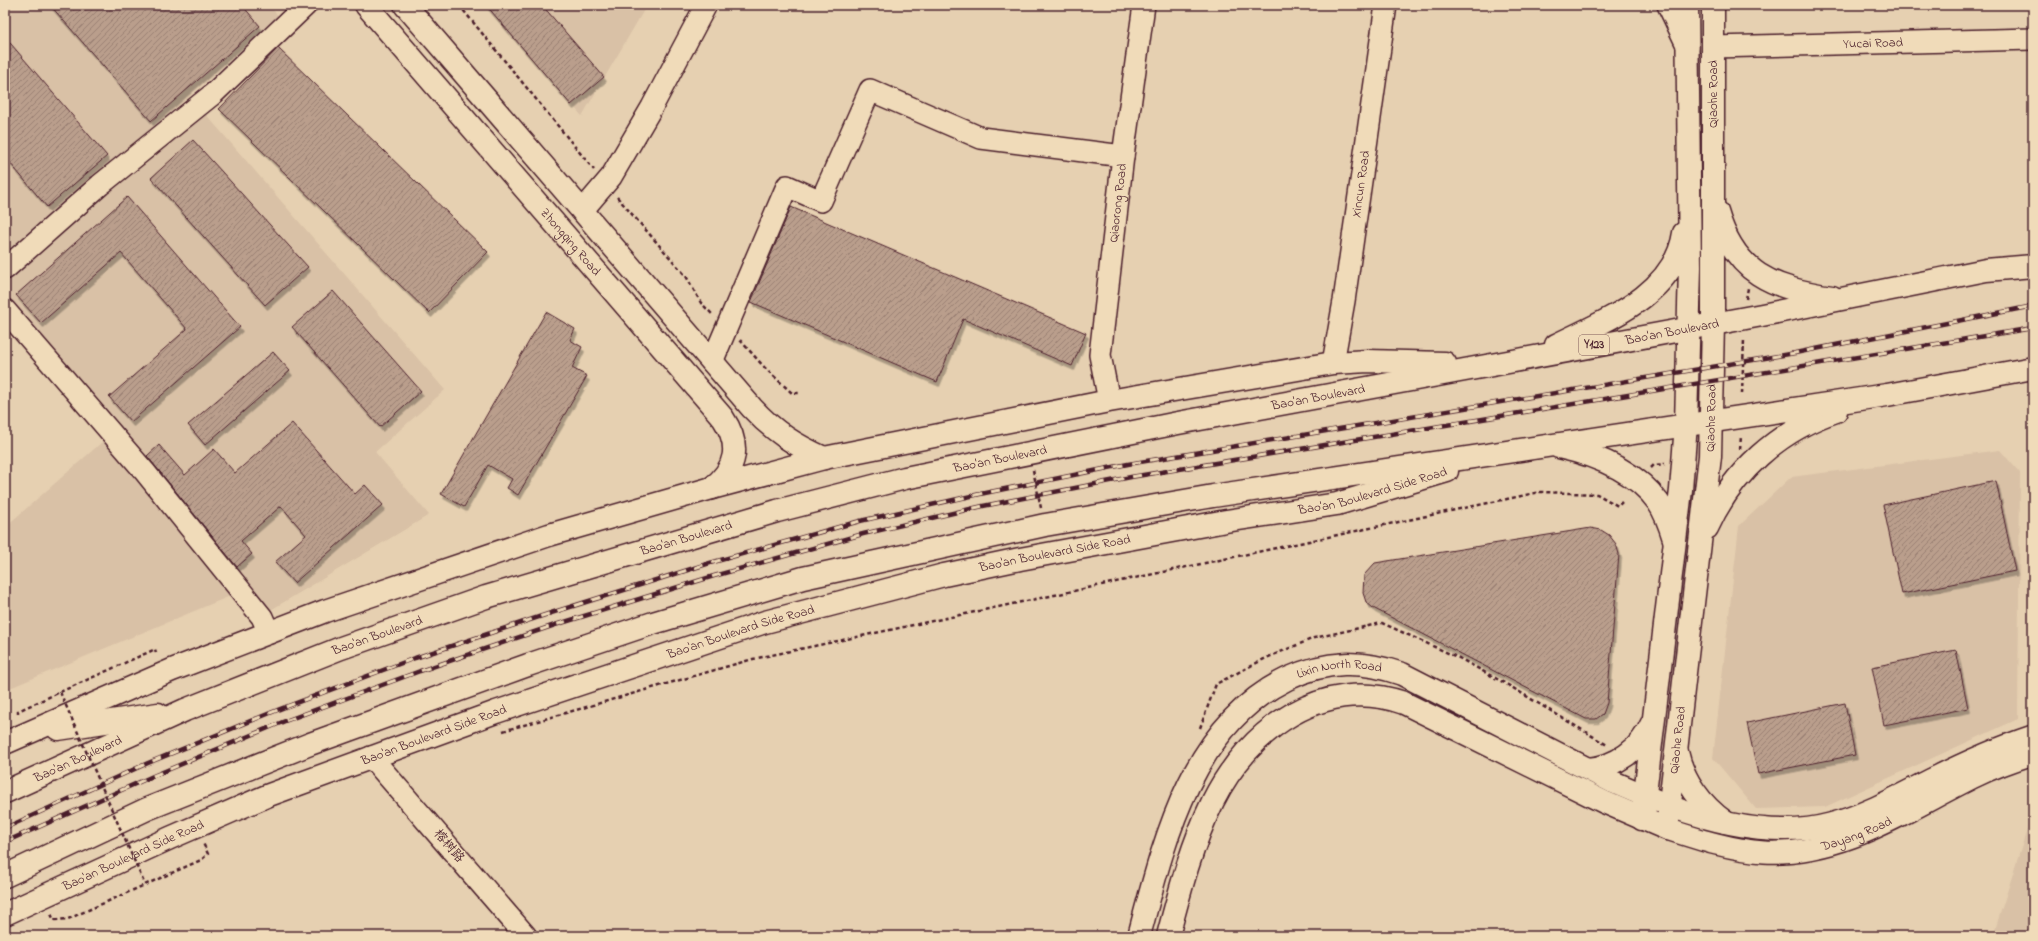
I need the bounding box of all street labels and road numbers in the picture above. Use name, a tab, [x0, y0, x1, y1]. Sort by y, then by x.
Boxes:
street label: Yucai Road	[1843, 33, 1904, 53]
street label: Qiaohe Road	[1704, 60, 1723, 128]
street label: Xincun Road	[1346, 149, 1375, 219]
street label: Qiaorong Road	[1104, 162, 1132, 243]
street label: Zhongqing Road	[536, 204, 606, 280]
street label: Bao'an Boulevard	[1623, 314, 1721, 350]
road number: Y123	[1579, 335, 1609, 355]
street label: Bao'an Boulevard	[1269, 379, 1367, 415]
street label: Qiaohe Road	[1701, 383, 1721, 452]
street label: Bao'an Boulevard	[951, 440, 1049, 478]
street label: Bao'an Boulevard Side Road	[1296, 462, 1450, 519]
street label: Bao'an Boulevard	[637, 515, 735, 561]
street label: Bao'an Boulevard Side Road	[976, 529, 1133, 577]
street label: Bao'an Boulevard Side Road	[664, 600, 817, 664]
street label: Bao'an Boulevard	[328, 610, 426, 661]
street label: Lixin North Road	[1294, 655, 1385, 683]
street label: Bao'an Boulevard Side Road	[357, 699, 510, 770]
street label: Qiaohe Road	[1664, 705, 1691, 775]
street label: Bao'an Boulevard	[30, 730, 126, 788]
street label: Dayang Road	[1818, 811, 1896, 856]
street label: Bao'an Boulevard Side Road	[58, 815, 208, 896]
street label: 榕树路	[429, 825, 469, 867]

